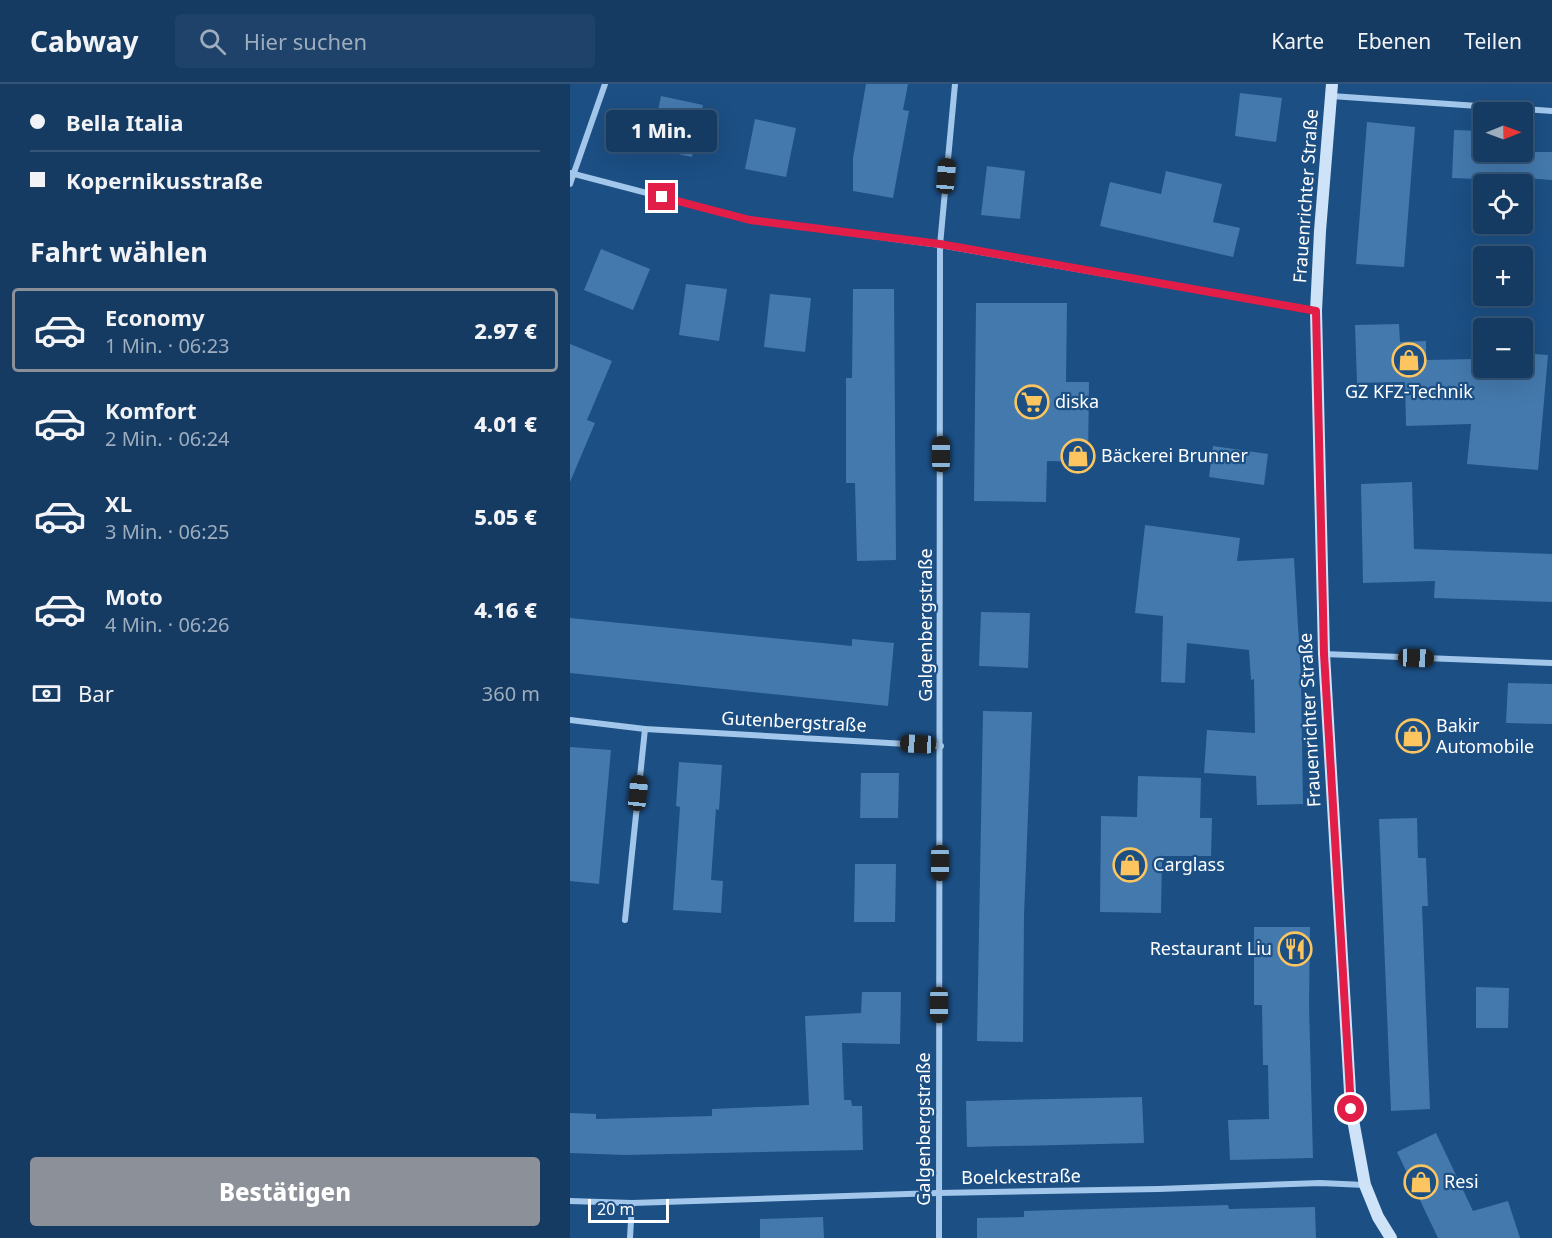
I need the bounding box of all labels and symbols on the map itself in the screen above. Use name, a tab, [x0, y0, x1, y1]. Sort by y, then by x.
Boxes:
north arrow	[1473, 102, 1533, 162]
street label: Frauenrichter Straße	[1287, 108, 1323, 284]
callout: 1 Min.	[606, 110, 718, 152]
car	[935, 157, 957, 195]
route end	[648, 183, 675, 210]
shop icon: GZ KFZ-Technik	[1391, 342, 1427, 378]
place label: GZ KFZ-Technik	[1345, 379, 1473, 403]
supermarket icon: diska	[1014, 384, 1050, 420]
place label: diska	[1055, 389, 1099, 413]
car	[932, 436, 950, 472]
shop icon: Bäckerei Brunner	[1060, 438, 1096, 474]
place label: Bäckerei Brunner	[1101, 443, 1248, 467]
street label: Galgenbergstraße	[913, 548, 937, 702]
street label: Frauenrichter Straße	[1292, 632, 1326, 808]
car	[1398, 648, 1434, 668]
street label: Gutenbergstraße	[721, 705, 867, 737]
place label: Bakir Automobile	[1436, 713, 1534, 758]
shop icon: Bakir Automobile	[1395, 718, 1431, 754]
car	[900, 734, 936, 754]
car	[627, 774, 649, 812]
car	[931, 845, 949, 881]
shop icon: Carglass	[1112, 847, 1148, 883]
place label: Carglass	[1153, 852, 1225, 876]
restaurant icon: Restaurant Liu	[1277, 931, 1313, 967]
place label: Restaurant Liu	[1150, 936, 1272, 960]
car	[930, 987, 948, 1023]
street label: Galgenbergstraße	[911, 1052, 935, 1206]
route start	[1337, 1095, 1364, 1122]
street label: Boelckestraße	[961, 1163, 1081, 1189]
shop icon: Resi	[1403, 1164, 1439, 1200]
place label: Resi	[1444, 1169, 1479, 1193]
scale bar	[588, 1196, 669, 1224]

